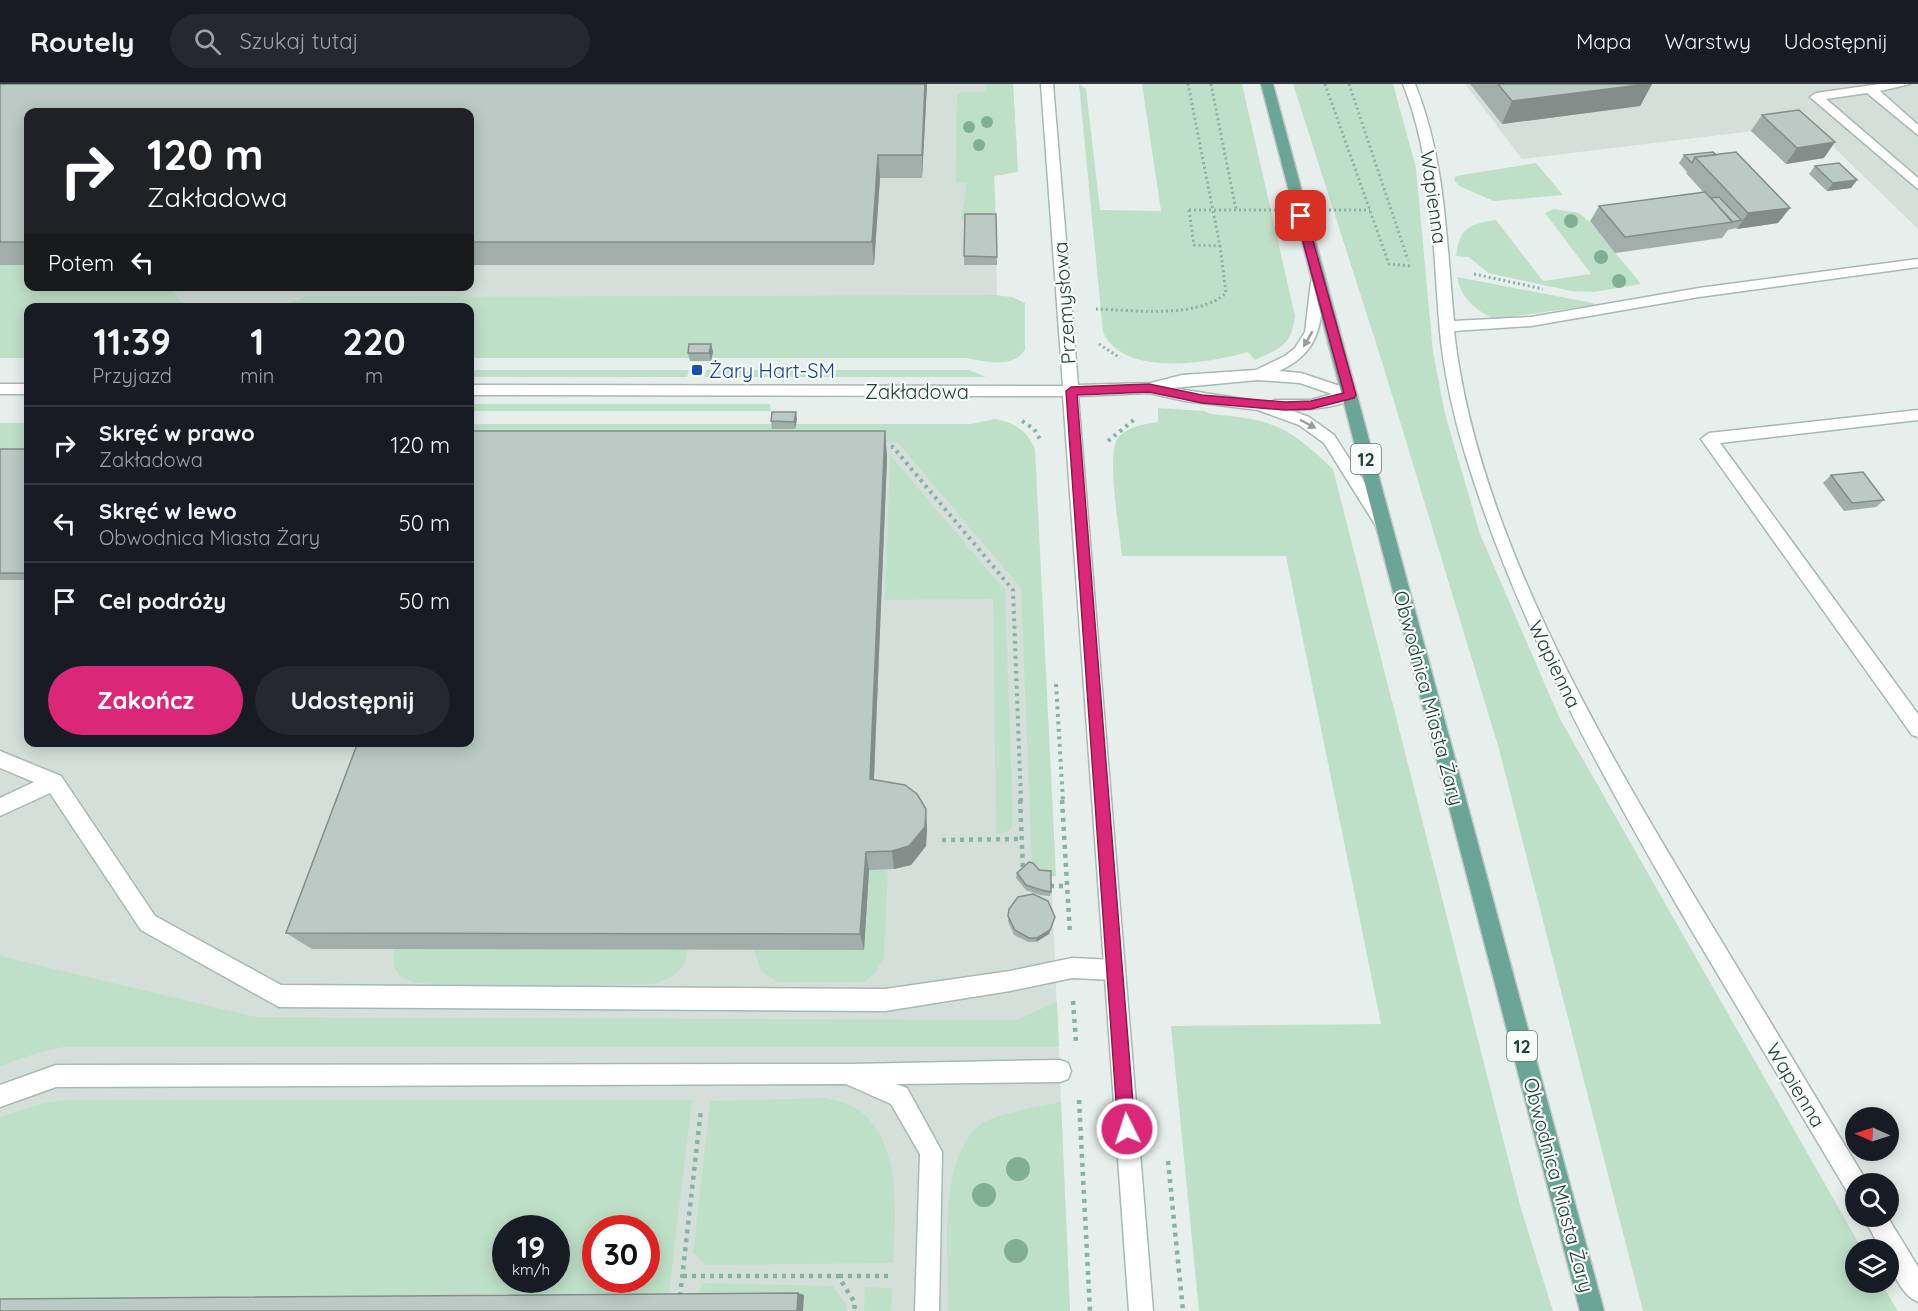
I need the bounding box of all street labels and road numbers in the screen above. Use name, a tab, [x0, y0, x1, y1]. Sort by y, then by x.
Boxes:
street label: Wapienna	[1415, 149, 1453, 245]
street label: Przemysłowa	[1047, 241, 1081, 365]
street label: Zakładowa	[865, 379, 969, 404]
road number: 12	[1351, 444, 1381, 474]
street label: Obwodnica Miasta Żary	[1388, 588, 1470, 808]
street label: Wapienna	[1523, 616, 1587, 712]
road number: 12	[1507, 1031, 1537, 1061]
street label: Wapienna	[1761, 1038, 1831, 1132]
street label: Obwodnica Miasta Żary	[1518, 1075, 1600, 1295]

